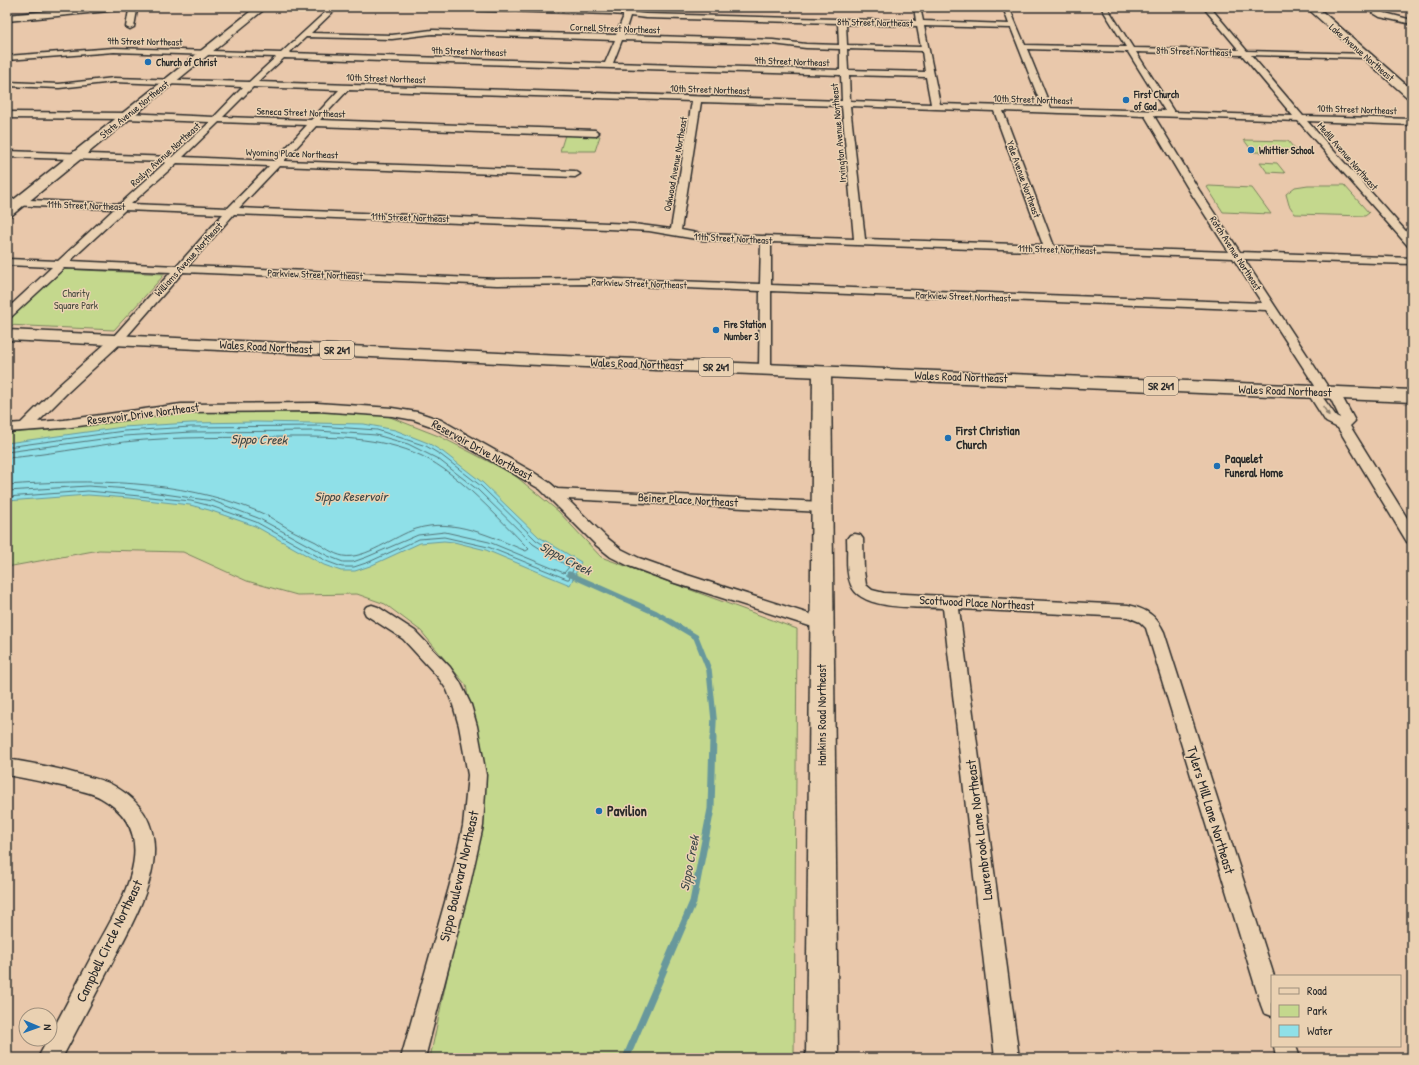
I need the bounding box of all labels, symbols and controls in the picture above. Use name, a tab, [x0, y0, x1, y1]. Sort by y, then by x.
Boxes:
street label: 8th Street Northeast	[837, 15, 914, 30]
street label: Cornell Street Northeast	[570, 20, 661, 37]
street label: Lake Avenue Northeast	[1327, 21, 1397, 84]
street label: 9th Street Northeast	[107, 34, 183, 49]
street label: 9th Street Northeast	[431, 44, 507, 59]
street label: 8th Street Northeast	[1156, 44, 1233, 59]
street label: 9th Street Northeast	[754, 54, 830, 69]
place label: Church of Christ	[156, 56, 217, 69]
marker: Church of Christ	[143, 57, 153, 67]
street label: 10th Street Northeast	[346, 71, 427, 86]
street label: State Avenue Northeast	[97, 77, 172, 141]
street label: 10th Street Northeast	[670, 82, 751, 97]
street label: Irvington Avenue Northeast	[828, 82, 849, 183]
place label: First Church of God	[1133, 88, 1180, 113]
street label: 10th Street Northeast	[993, 92, 1074, 107]
marker: First Church of God	[1121, 95, 1131, 105]
street label: 10th Street Northeast	[1317, 102, 1398, 117]
street label: Seneca Street Northeast	[256, 104, 346, 121]
street label: Oakwood Avenue Northeast	[661, 115, 690, 213]
street label: Roslyn Avenue Northeast	[128, 119, 203, 189]
street label: Medill Avenue Northeast	[1314, 119, 1381, 194]
street label: Yale Avenue Northeast	[1004, 139, 1044, 220]
place label: Whittier School	[1259, 144, 1315, 157]
street label: Wyoming Place Northeast	[246, 145, 339, 162]
marker: Whittier School	[1246, 145, 1256, 155]
street label: 11th Street Northeast	[46, 198, 126, 213]
street label: 11th Street Northeast	[370, 210, 450, 225]
street label: Rotch Avenue Northeast	[1207, 214, 1265, 293]
street label: Williams Avenue Northeast	[152, 219, 226, 299]
street label: 11th Street Northeast	[693, 230, 773, 247]
street label: 11th Street Northeast	[1017, 242, 1097, 257]
street label: Parkview Street Northeast	[267, 266, 363, 283]
street label: Parkview Street Northeast	[591, 275, 687, 292]
park label: Charity Square Park	[54, 287, 98, 312]
street label: Parkview Street Northeast	[915, 288, 1011, 305]
place label: Fire Station Number 3	[723, 318, 767, 343]
marker: Fire Station Number 3	[711, 325, 721, 335]
street label: Wales Road Northeast	[219, 336, 314, 357]
road number: SR 241	[320, 341, 354, 359]
street label: Wales Road Northeast	[590, 353, 685, 374]
road number: SR 241	[699, 358, 733, 376]
street label: Wales Road Northeast	[914, 366, 1009, 387]
road number: SR 241	[1144, 377, 1178, 395]
street label: Wales Road Northeast	[1238, 380, 1333, 401]
street label: Reservoir Drive Northeast	[86, 398, 201, 429]
one-way arrow	[1322, 406, 1330, 416]
street label: Reservoir Drive Northeast	[429, 415, 536, 485]
place label: First Christian Church	[955, 422, 1020, 453]
water label: Sippo Creek	[231, 430, 289, 450]
marker: First Christian Church	[943, 433, 953, 443]
place label: Paquelet Funeral Home	[1224, 450, 1283, 481]
marker: Paquelet Funeral Home	[1212, 461, 1222, 471]
water label: Sippo Reservoir	[315, 487, 389, 506]
street label: Beiner Place Northeast	[638, 488, 739, 511]
water label: Sippo Creek	[537, 537, 596, 581]
street label: Scottwood Place Northeast	[919, 591, 1036, 614]
street label: Hankins Road Northeast	[813, 663, 830, 766]
street label: Tylers Mill Lane Northeast	[1182, 744, 1240, 877]
street label: Laurenbrook Lane Northeast	[960, 759, 997, 901]
place label: Pavilion	[607, 801, 647, 820]
marker: Pavilion	[594, 806, 604, 816]
street label: Sippo Boulevard Northeast	[434, 808, 484, 943]
water label: Sippo Creek	[675, 832, 704, 892]
street label: Campbell Circle Northeast	[71, 876, 147, 1006]
legend	[1271, 975, 1401, 1047]
text: Road	[1307, 982, 1327, 999]
text: Park	[1307, 1002, 1327, 1019]
north arrow	[18, 1007, 58, 1047]
text: Water	[1307, 1022, 1333, 1039]
text: N	[41, 1024, 55, 1031]

